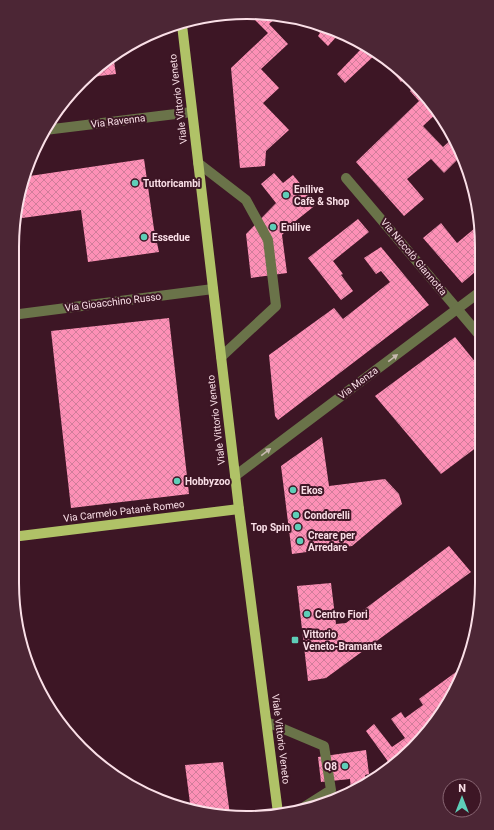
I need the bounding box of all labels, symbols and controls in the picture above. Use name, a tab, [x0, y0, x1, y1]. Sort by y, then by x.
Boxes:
street label: Viale Vittorio Veneto	[167, 53, 189, 145]
street label: Via Ravenna	[90, 112, 146, 130]
marker: Tuttoricambi	[130, 178, 140, 188]
place label: Tuttoricambi	[143, 178, 201, 189]
place label: Enilive Cafè & Shop	[294, 184, 350, 207]
marker: Enilive Cafè & Shop	[281, 190, 291, 200]
street label: Via Niccolò Giannotta	[379, 217, 449, 297]
marker: Enilive	[268, 222, 278, 232]
place label: Enilive	[281, 222, 311, 233]
marker: Essedue	[139, 232, 149, 242]
place label: Essedue	[152, 232, 191, 243]
street label: Via Gioacchino Russo	[64, 291, 162, 313]
one-way arrow	[387, 353, 398, 362]
street label: Via Menza	[336, 365, 380, 401]
street label: Viale Vittorio Veneto	[205, 374, 227, 466]
one-way arrow	[261, 448, 272, 457]
marker: Hobbyzoo	[172, 476, 182, 486]
place label: Hobbyzoo	[185, 476, 231, 487]
marker: Ekos	[288, 485, 298, 495]
place label: Ekos	[301, 485, 323, 496]
street label: Via Carmelo Patanè Romeo	[63, 498, 186, 524]
marker: Condorelli	[291, 510, 301, 520]
place label: Condorelli	[304, 510, 350, 521]
place label: Top Spin	[251, 522, 290, 533]
marker: Top Spin	[293, 522, 303, 532]
place label: Creare per Arredare	[308, 530, 355, 553]
marker: Creare per Arredare	[295, 536, 305, 546]
marker: Centro Fiori	[302, 609, 312, 619]
place label: Centro Fiori	[315, 609, 368, 620]
place label: Vittorio Veneto-Bramante	[303, 629, 383, 652]
marker: Vittorio Veneto-Bramante	[290, 635, 300, 645]
street label: Viale Vittorio Veneto	[270, 693, 292, 785]
place label: Q8	[324, 761, 337, 772]
marker: Q8	[340, 761, 350, 771]
north arrow	[442, 778, 482, 818]
text: N	[458, 782, 466, 795]

